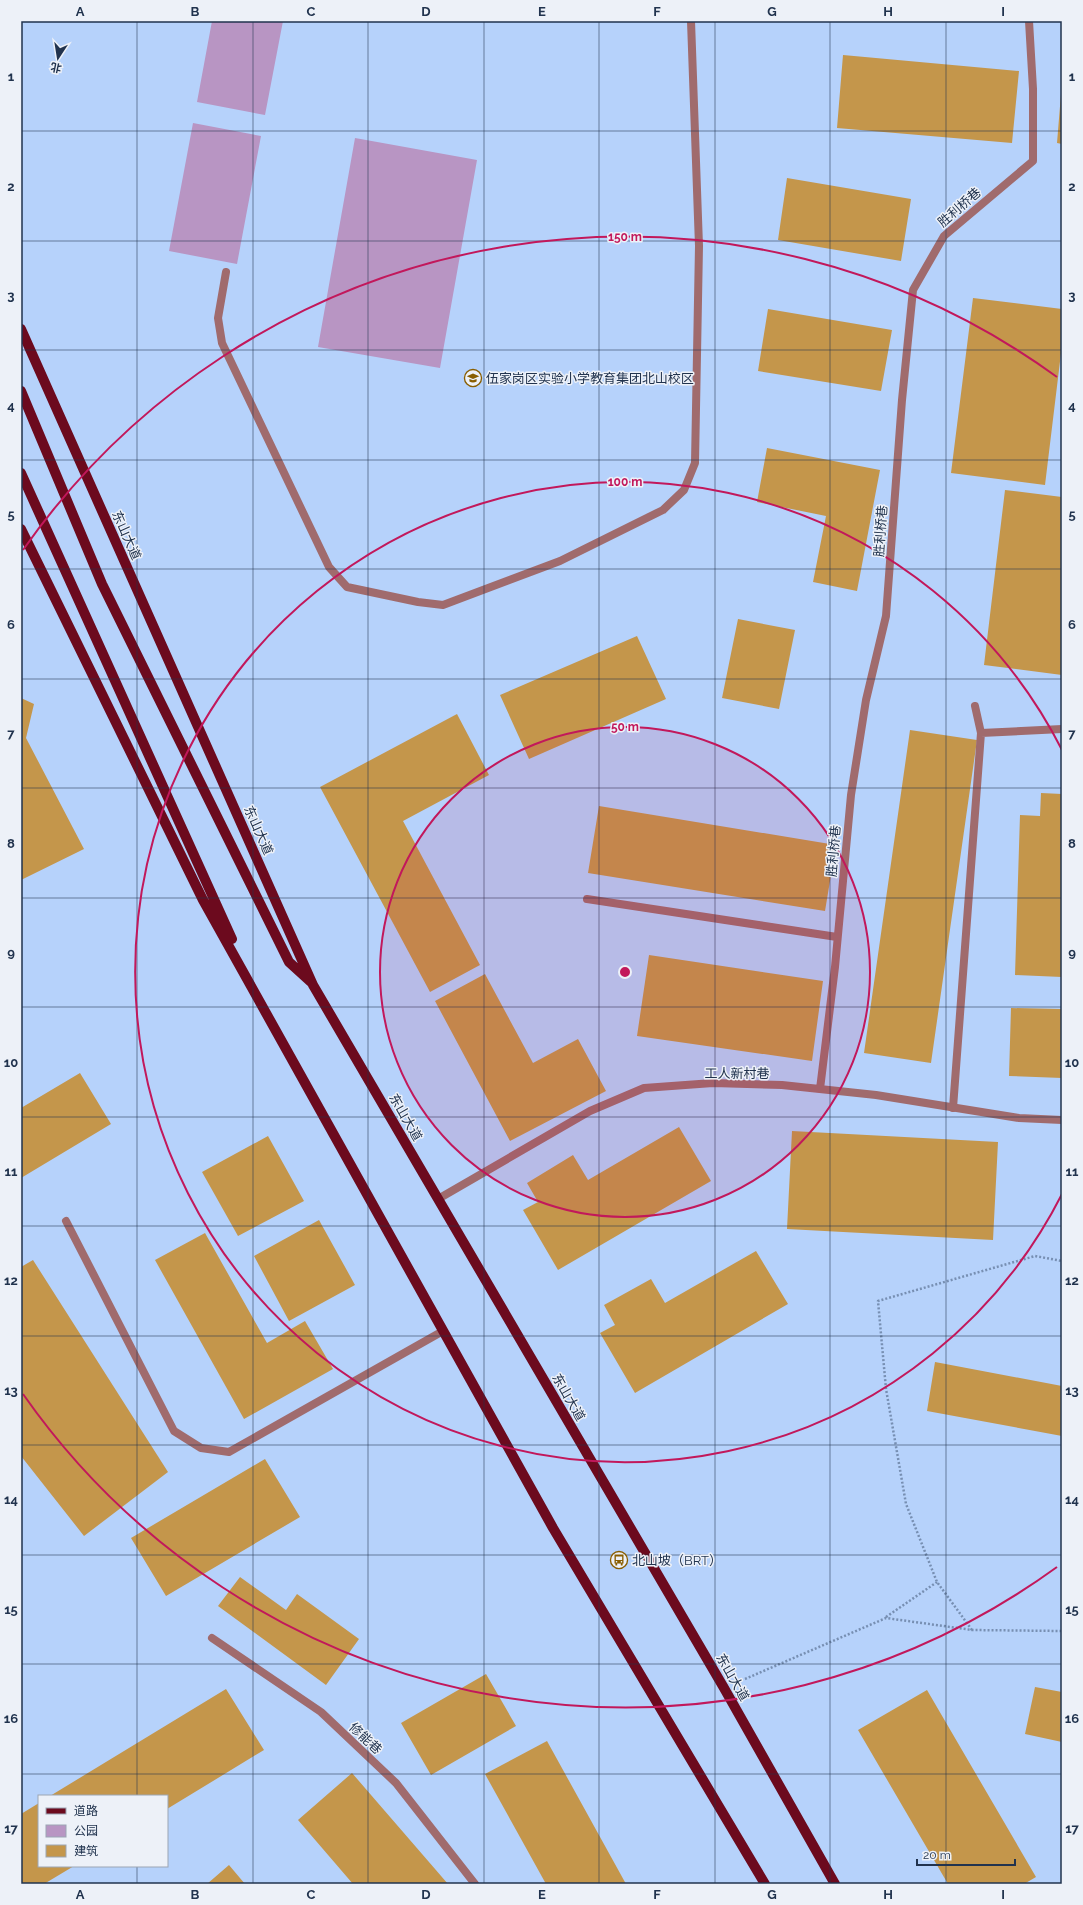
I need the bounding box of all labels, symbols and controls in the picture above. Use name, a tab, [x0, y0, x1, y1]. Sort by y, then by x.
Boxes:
text: A	[76, 4, 85, 19]
text: B	[191, 4, 200, 19]
text: C	[307, 4, 316, 19]
text: D	[421, 4, 431, 19]
text: E	[538, 4, 546, 19]
text: F	[653, 4, 661, 19]
text: G	[767, 4, 777, 19]
text: H	[883, 4, 893, 19]
text: I	[1001, 4, 1005, 19]
north arrow	[38, 38, 78, 78]
text: 北	[49, 60, 63, 75]
text: 1	[8, 69, 15, 84]
text: 1	[1069, 69, 1076, 84]
text: 2	[7, 179, 15, 194]
text: 2	[1068, 179, 1076, 194]
street label: 胜利桥巷	[935, 185, 984, 230]
text: 150 m	[608, 230, 642, 244]
text: 3	[7, 288, 15, 303]
text: 3	[1068, 288, 1076, 303]
school or university icon: 伍家岗区实验小学教育集团北山校区	[463, 368, 483, 388]
place label: 伍家岗区实验小学教育集团北山校区	[486, 371, 694, 386]
text: 4	[7, 398, 15, 413]
text: 4	[1068, 398, 1076, 413]
text: 100 m	[608, 475, 642, 489]
street label: 胜利桥巷	[871, 505, 890, 558]
text: 5	[7, 507, 15, 522]
text: 5	[1068, 507, 1076, 522]
street label: 东山大道	[109, 508, 144, 562]
text: 6	[7, 617, 15, 632]
text: 6	[1068, 617, 1076, 632]
text: 50 m	[611, 720, 639, 734]
text: 7	[7, 726, 15, 741]
text: 7	[1068, 726, 1076, 741]
street label: 东山大道	[241, 803, 276, 857]
street label: 胜利桥巷	[824, 824, 843, 878]
text: 8	[7, 836, 15, 851]
text: 8	[1068, 836, 1076, 851]
text: 9	[7, 945, 15, 960]
text: 9	[1068, 945, 1076, 960]
centre of rings	[618, 965, 632, 979]
text: 10	[4, 1055, 18, 1070]
text: 10	[1065, 1055, 1079, 1070]
street label: 工人新村巷	[704, 1066, 770, 1081]
street label: 东山大道	[386, 1091, 425, 1144]
text: 11	[5, 1164, 18, 1179]
text: 11	[1066, 1164, 1079, 1179]
text: 12	[4, 1273, 18, 1288]
text: 12	[1065, 1273, 1079, 1288]
street label: 东山大道	[549, 1371, 588, 1424]
text: 13	[4, 1383, 18, 1398]
text: 13	[1065, 1383, 1079, 1398]
text: 14	[4, 1492, 18, 1507]
text: 14	[1065, 1492, 1079, 1507]
bus stop icon: 北山坡（BRT）	[609, 1550, 629, 1570]
place label: 北山坡（BRT）	[632, 1553, 722, 1568]
text: 15	[4, 1602, 18, 1617]
text: 15	[1065, 1602, 1079, 1617]
street label: 东山大道	[713, 1651, 752, 1704]
text: 16	[4, 1711, 18, 1726]
text: 16	[1065, 1711, 1079, 1726]
street label: 修能巷	[346, 1720, 385, 1757]
legend	[38, 1795, 168, 1867]
text: 道路	[74, 1804, 98, 1818]
text: 17	[4, 1821, 19, 1836]
text: 17	[1065, 1821, 1080, 1836]
text: 公园	[74, 1824, 98, 1838]
scale bar	[917, 1841, 1015, 1867]
text: 建筑	[74, 1844, 98, 1858]
text: 20 m	[923, 1848, 951, 1862]
text: A	[76, 1887, 85, 1902]
text: B	[191, 1887, 200, 1902]
text: C	[307, 1887, 316, 1902]
text: D	[421, 1887, 431, 1902]
text: E	[538, 1887, 546, 1902]
text: F	[653, 1887, 661, 1902]
text: G	[767, 1887, 777, 1902]
text: H	[883, 1887, 893, 1902]
text: I	[1001, 1887, 1005, 1902]

